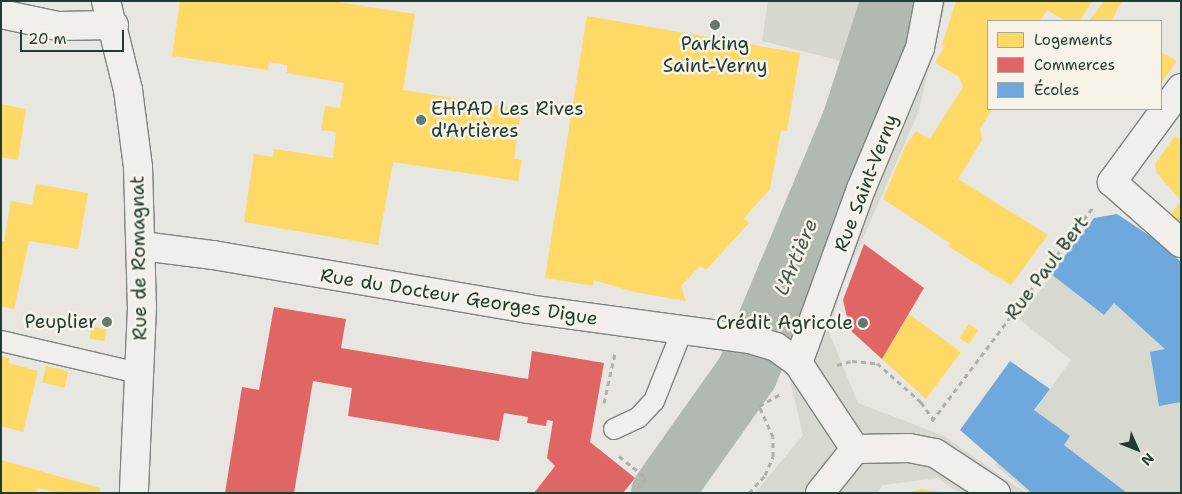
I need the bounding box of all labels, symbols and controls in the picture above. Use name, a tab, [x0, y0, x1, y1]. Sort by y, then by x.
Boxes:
marker: Parking Saint-Verny	[709, 19, 721, 31]
scale bar	[22, 20, 126, 52]
legend	[987, 20, 1162, 110]
text: 20 m	[28, 29, 67, 49]
text: Logements	[1034, 30, 1113, 50]
place label: Parking Saint-Verny	[663, 33, 767, 77]
text: Commerces	[1034, 55, 1115, 75]
text: Écoles	[1034, 80, 1079, 100]
place label: EHPAD Les Rives d'Artières	[431, 98, 584, 142]
street label: Rue Saint-Verny	[829, 111, 903, 255]
marker: EHPAD Les Rives d'Artières	[415, 114, 427, 126]
street label: Rue de Romagnat	[126, 175, 152, 341]
street label: Rue Paul Bert	[1001, 212, 1093, 324]
water label: L'Artière	[769, 215, 823, 299]
street label: Rue du Docteur Georges Digue	[319, 264, 599, 330]
place label: Peuplier	[25, 311, 97, 333]
place label: Crédit Agricole	[716, 312, 853, 334]
marker: Peuplier	[101, 316, 113, 328]
marker: Crédit Agricole	[857, 317, 869, 329]
north arrow	[1112, 424, 1162, 474]
text: N	[1137, 449, 1158, 470]

